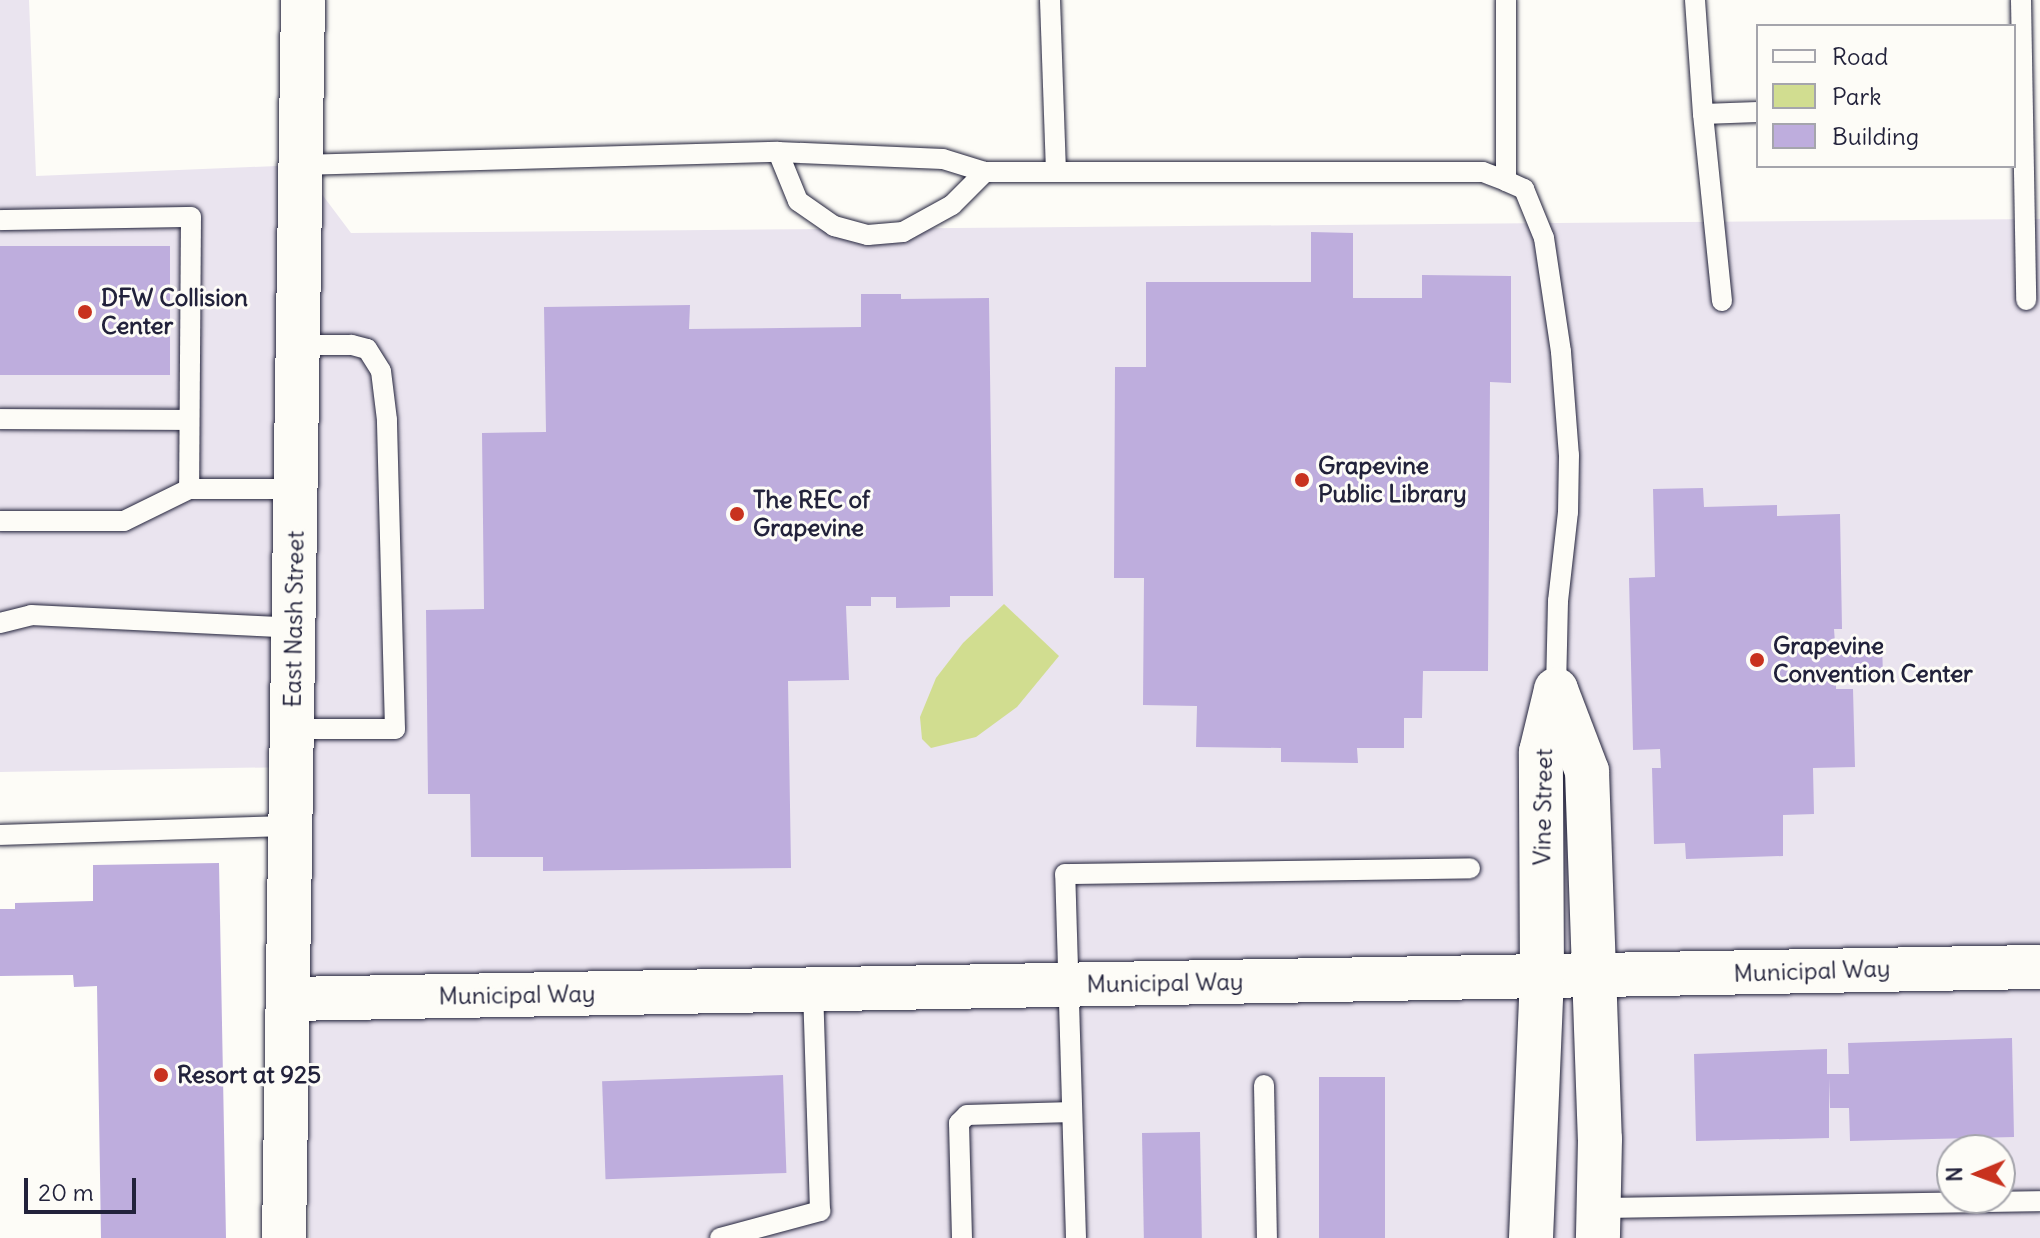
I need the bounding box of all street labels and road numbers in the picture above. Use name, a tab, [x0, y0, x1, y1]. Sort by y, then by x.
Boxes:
street label: East Nash Street	[278, 530, 310, 708]
street label: Vine Street	[1528, 748, 1558, 866]
street label: Municipal Way	[1733, 954, 1891, 988]
street label: Municipal Way	[1086, 967, 1244, 999]
street label: Municipal Way	[438, 979, 596, 1011]

